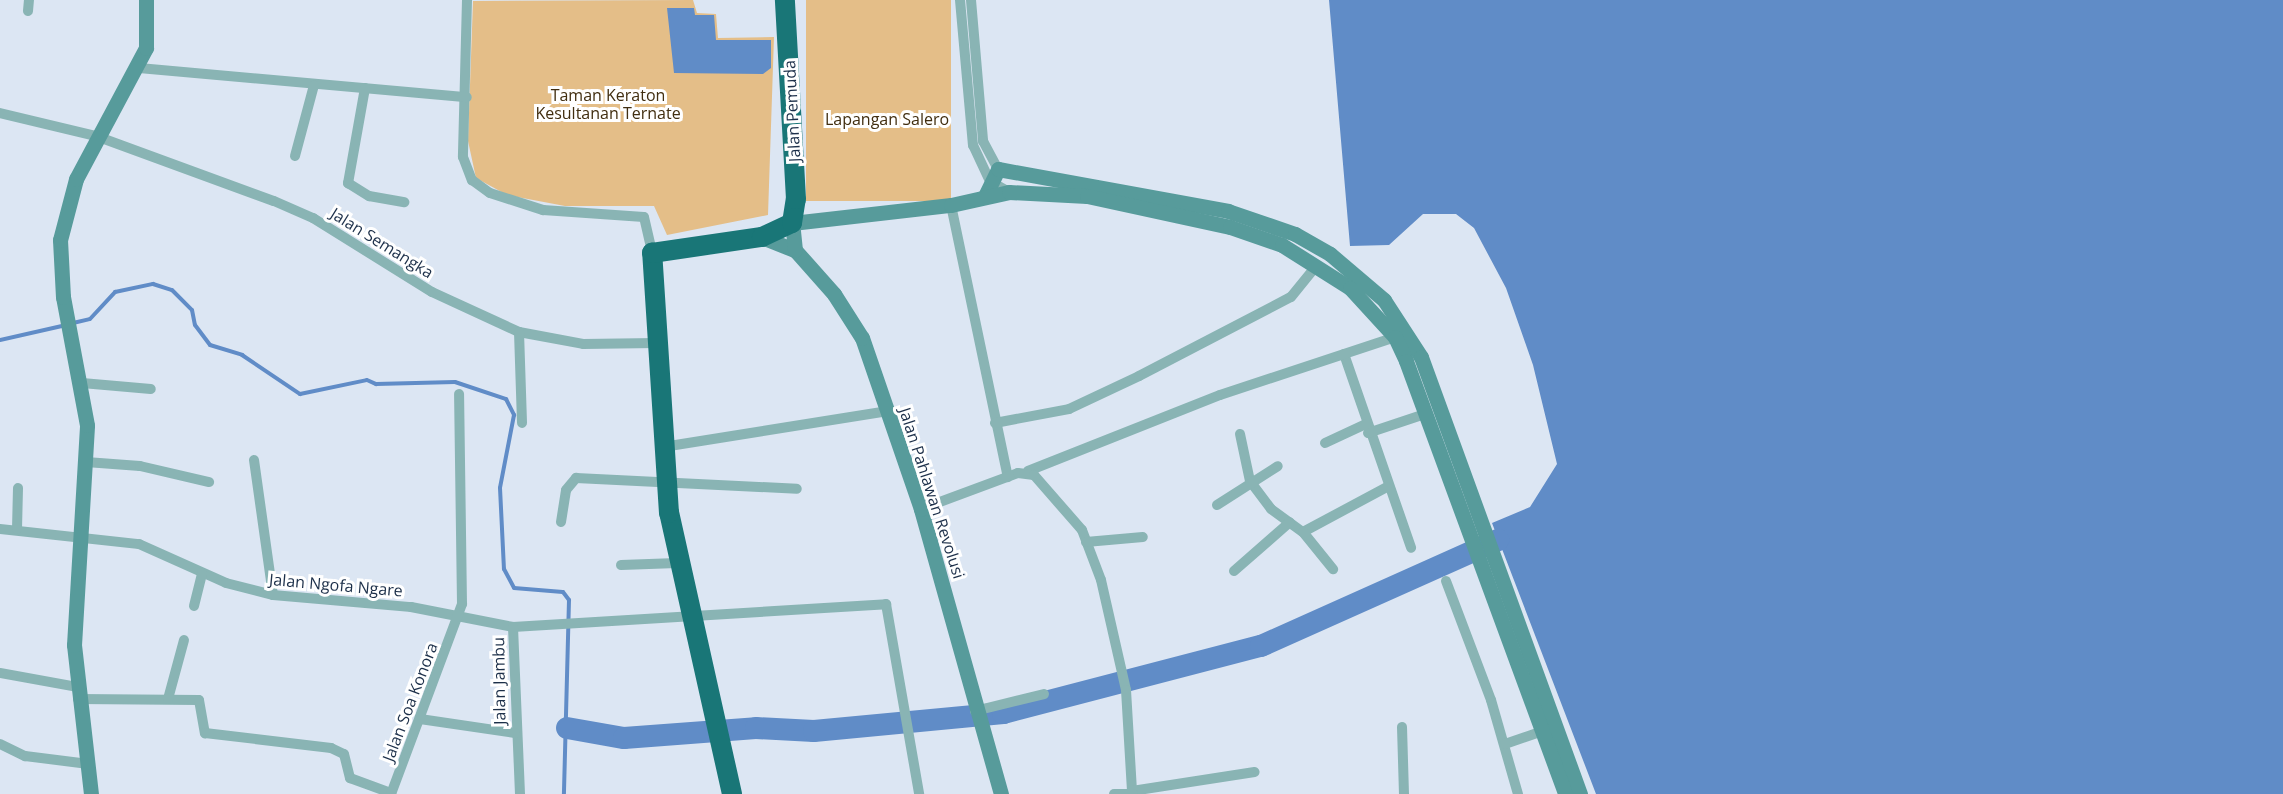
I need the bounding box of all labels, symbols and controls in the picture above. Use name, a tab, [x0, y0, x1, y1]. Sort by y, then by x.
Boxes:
street label: Jalan Pemuda	[780, 60, 804, 162]
park label: Taman Keraton Kesultanan Ternate	[535, 85, 681, 123]
park label: Lapangan Salero	[825, 109, 949, 129]
street label: Jalan Semangka	[327, 204, 437, 282]
street label: Jalan Pahlawan Revolusi	[895, 405, 969, 581]
street label: Jalan Ngofa Ngare	[268, 570, 404, 600]
street label: Jalan Jambu	[489, 637, 509, 725]
street label: Jalan Soa Konora	[378, 640, 442, 764]

